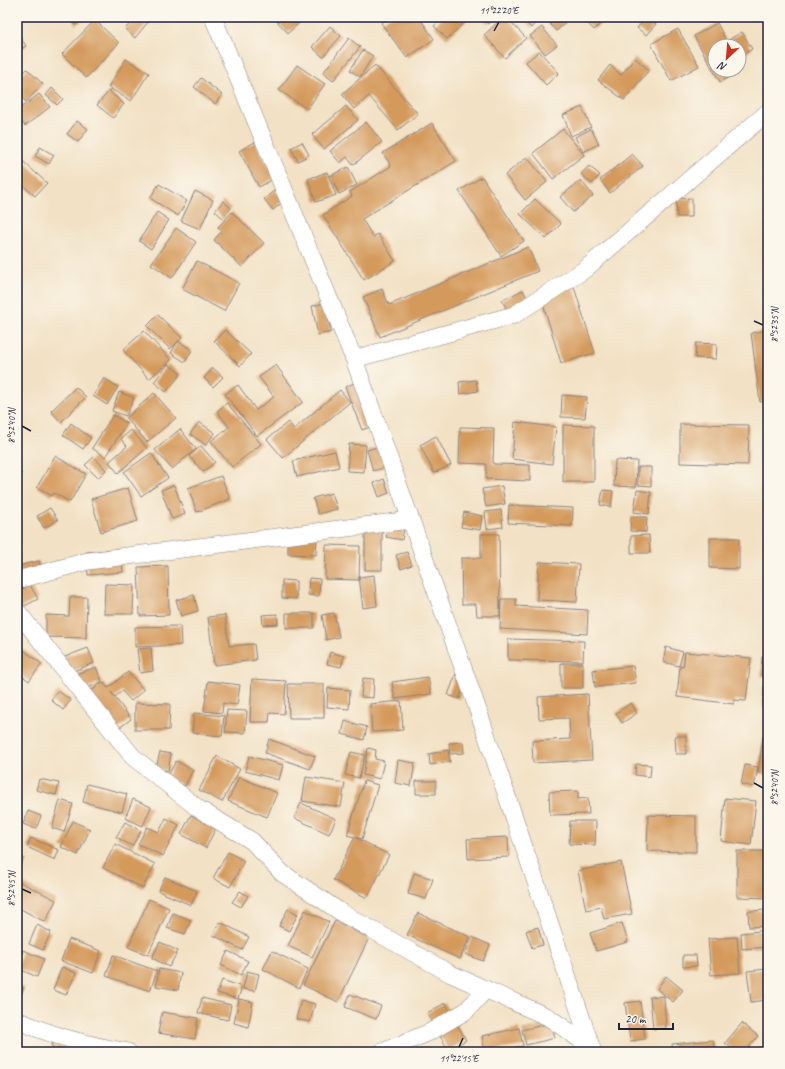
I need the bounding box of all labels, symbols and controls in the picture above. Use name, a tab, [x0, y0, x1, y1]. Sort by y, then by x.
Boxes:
text: 11°22'20"E	[480, 4, 520, 17]
north arrow	[707, 38, 747, 78]
text: N	[715, 58, 729, 75]
text: 8°52'35"N	[768, 306, 781, 342]
text: 8°52'40"N	[5, 407, 18, 443]
text: 8°52'40"N	[768, 769, 781, 805]
text: 8°52'45"N	[5, 870, 18, 906]
scale bar	[619, 1005, 673, 1031]
text: 20 m	[625, 1011, 647, 1027]
text: 11°22'15"E	[440, 1052, 480, 1065]

